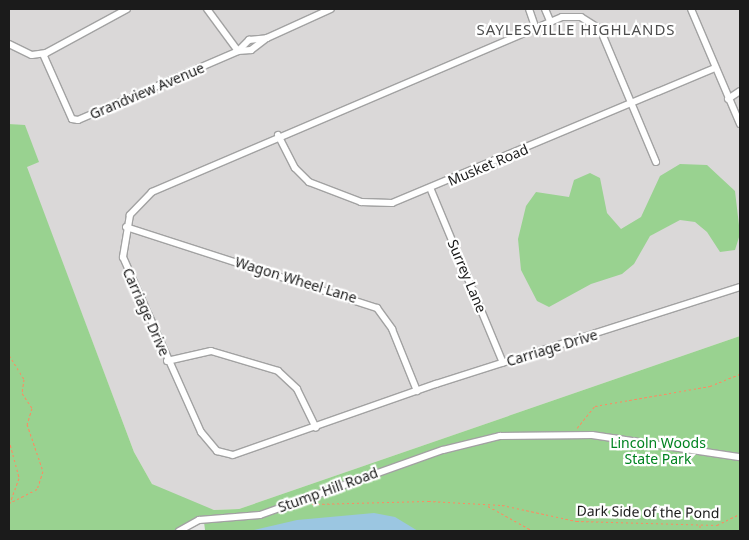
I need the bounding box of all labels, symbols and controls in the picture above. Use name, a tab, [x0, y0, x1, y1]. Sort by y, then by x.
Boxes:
district label: SAYLESVILLE HIGHLANDS	[474, 21, 678, 39]
street label: Grandview Avenue	[87, 59, 207, 123]
street label: Musket Road	[445, 141, 531, 189]
street label: Surrey Lane	[444, 237, 490, 315]
street label: Wagon Wheel Lane	[233, 253, 359, 307]
street label: Carriage Drive	[119, 265, 173, 359]
street label: Carriage Drive	[504, 326, 600, 370]
park label: Lincoln Woods State Park	[610, 435, 706, 468]
street label: Stump Hill Road	[276, 464, 380, 516]
street label: Dark Side of the Pond	[576, 502, 720, 522]

